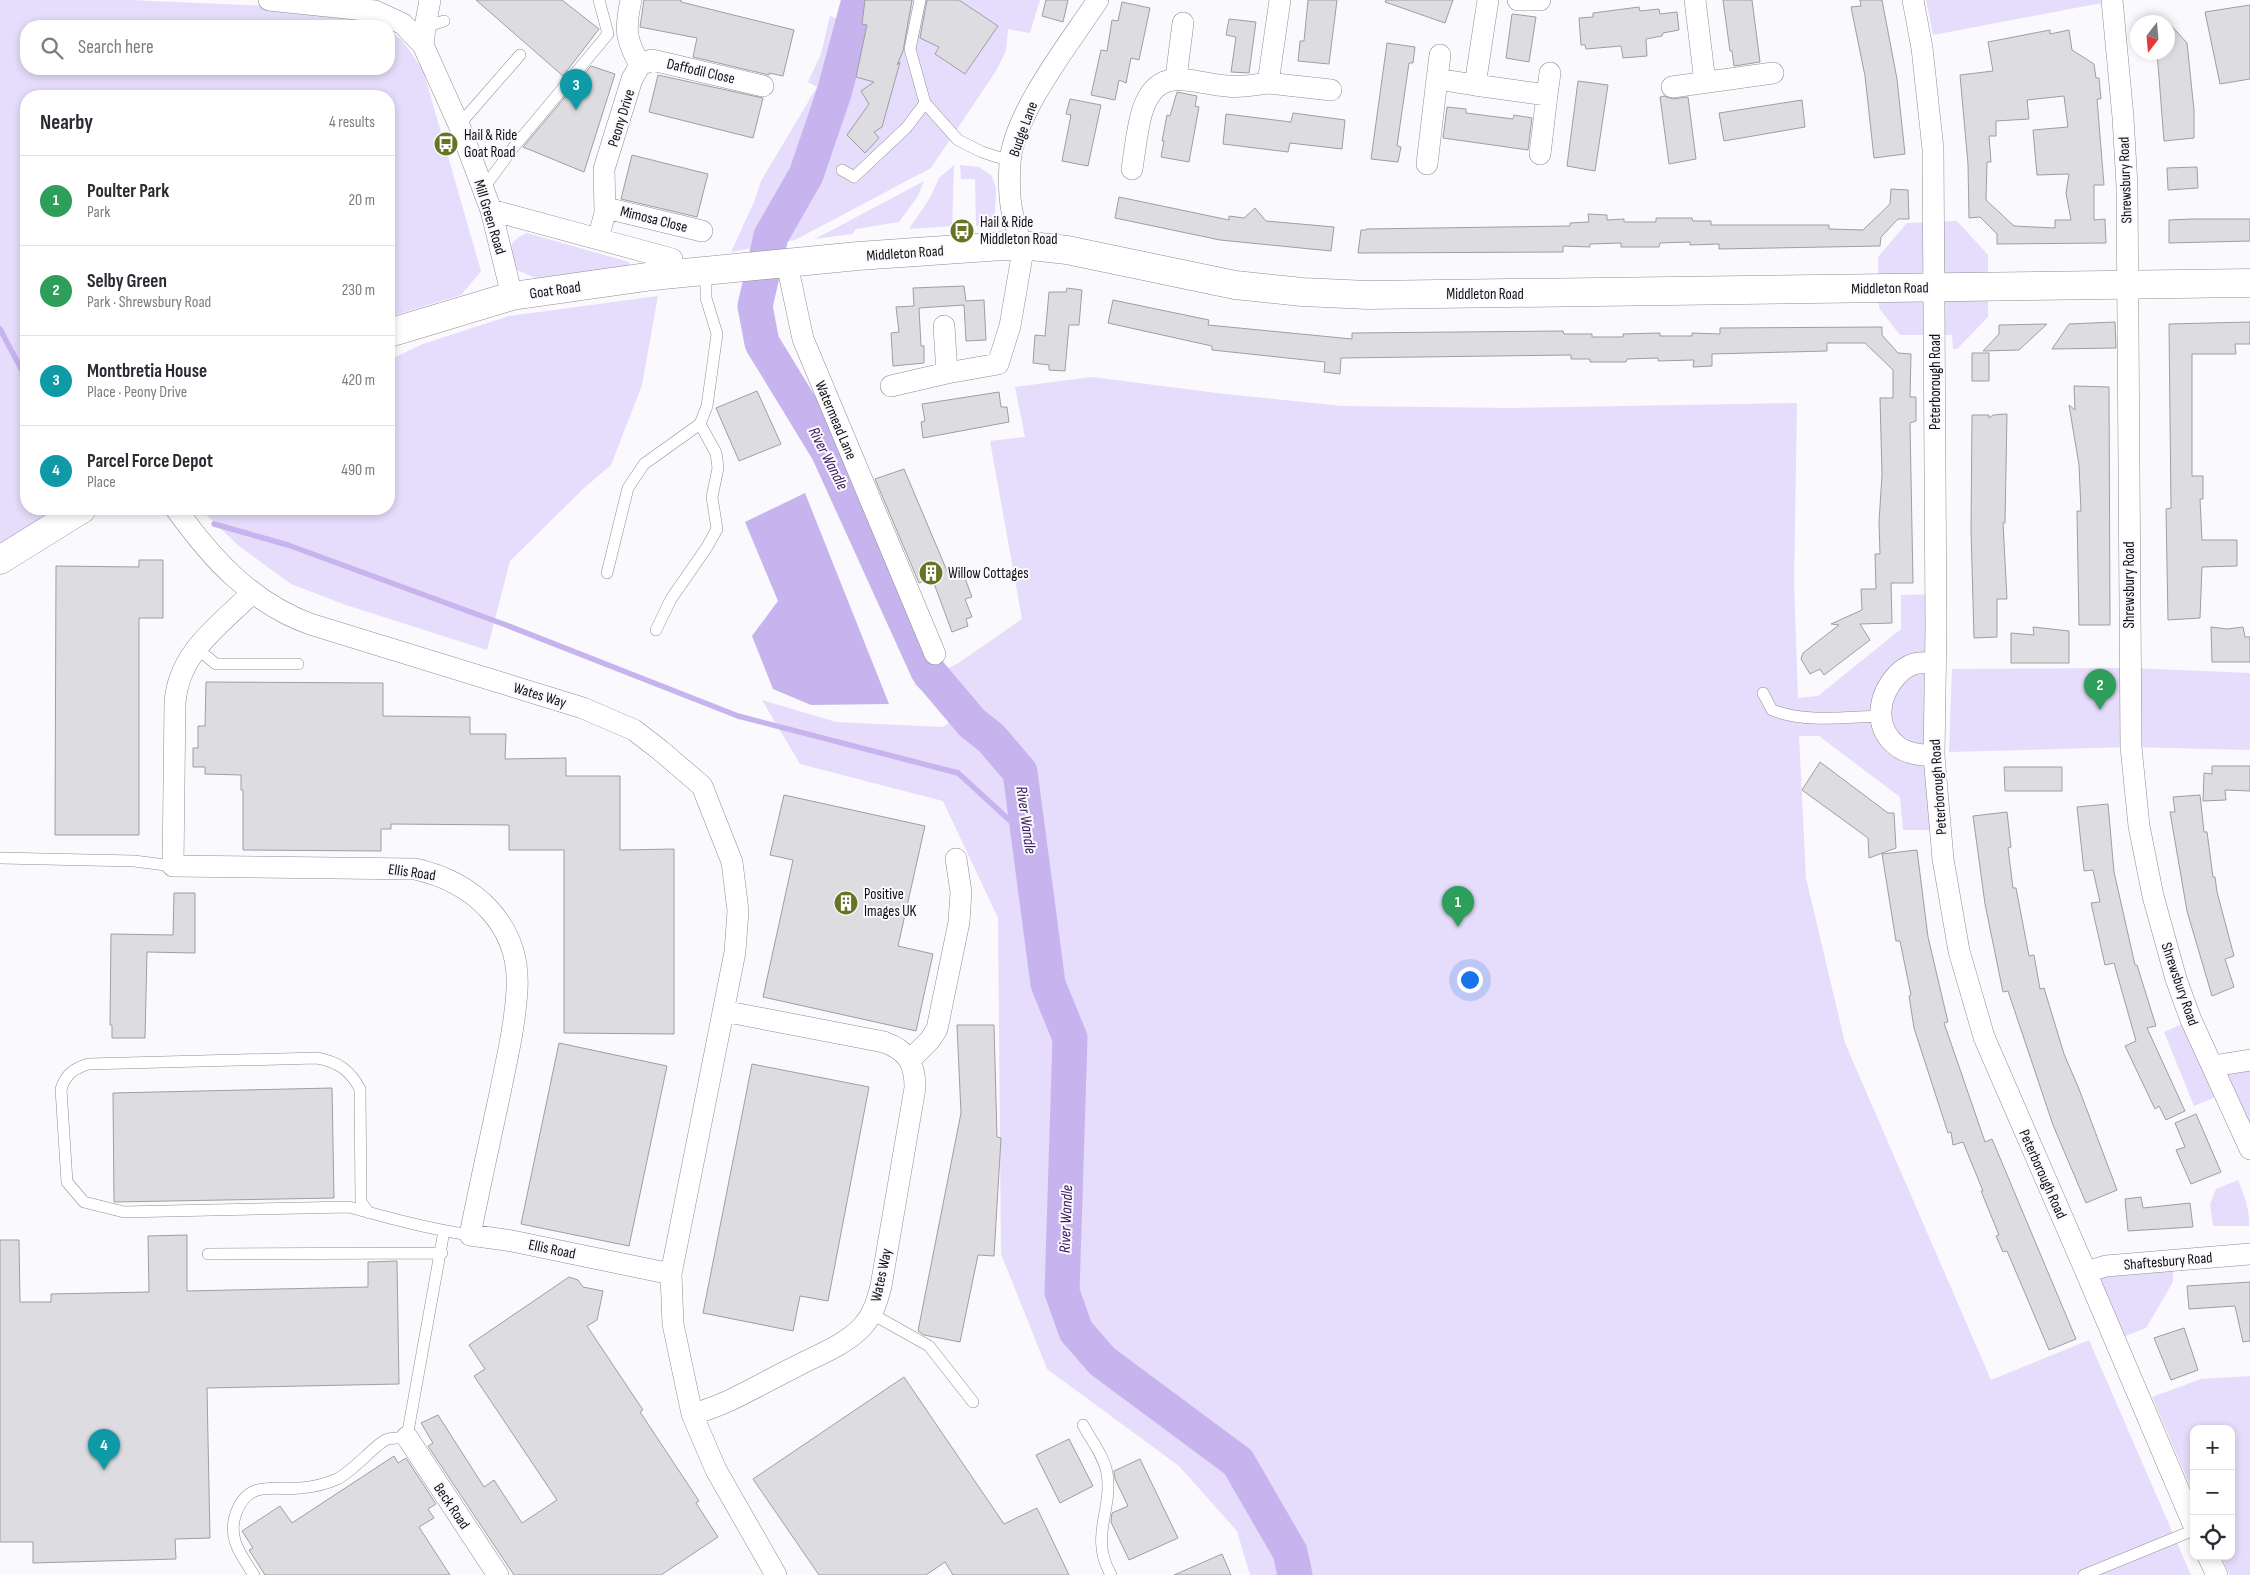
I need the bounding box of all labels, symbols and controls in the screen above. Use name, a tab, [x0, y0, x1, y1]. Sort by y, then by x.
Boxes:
north arrow	[2130, 15, 2175, 60]
search box	[20, 20, 395, 75]
icon: search	[38, 34, 66, 62]
text: Search here	[78, 36, 154, 59]
street label: Daffodil Close	[665, 54, 737, 89]
pin: 3	[560, 69, 592, 110]
street label: Peony Drive	[604, 87, 639, 149]
street label: Budge Lane	[1005, 99, 1042, 159]
text: Nearby	[40, 110, 93, 135]
text: 4 results	[329, 113, 375, 132]
place label: Hail & Ride Goat Road	[464, 126, 517, 162]
bus stop icon: Hail & Ride Goat Road	[433, 131, 459, 157]
street label: Shrewsbury Road	[2114, 136, 2137, 224]
street label: Mill Green Road	[469, 177, 510, 257]
text: Poulter Park	[87, 180, 169, 203]
text: 1	[53, 191, 59, 210]
text: 20 m	[348, 191, 375, 210]
street label: Mimosa Close	[618, 202, 690, 237]
text: Park	[87, 203, 110, 222]
place label: Hail & Ride Middleton Road	[980, 213, 1057, 249]
bus stop icon: Hail & Ride Middleton Road	[949, 218, 975, 244]
street label: Middleton Road	[866, 241, 944, 266]
text: Selby Green	[87, 270, 167, 293]
street label: Goat Road	[528, 278, 582, 303]
street label: Middleton Road	[1851, 278, 1929, 299]
text: 2	[52, 281, 60, 300]
text: 230 m	[342, 281, 375, 300]
street label: Middleton Road	[1446, 285, 1524, 304]
text: Park · Shrewsbury Road	[87, 293, 211, 312]
street label: Peterborough Road	[1926, 334, 1945, 430]
text: Montbretia House	[87, 360, 207, 383]
text: 3	[52, 371, 60, 390]
text: 420 m	[342, 371, 375, 390]
street label: Watermead Lane	[810, 378, 861, 462]
text: Place · Peony Drive	[87, 383, 187, 402]
water label: River Wandle	[804, 424, 852, 493]
text: Parcel Force Depot	[87, 450, 213, 473]
text: 4	[52, 461, 60, 480]
text: 490 m	[341, 461, 375, 480]
text: Place	[87, 473, 116, 492]
street label: Shrewsbury Road	[2120, 542, 2139, 628]
building icon: Willow Cottages	[918, 560, 944, 586]
place label: Willow Cottages	[948, 564, 1029, 583]
pin: 2	[2084, 669, 2116, 710]
street label: Wates Way	[511, 678, 569, 713]
street label: Peterborough Road	[1926, 738, 1951, 835]
water label: River Wandle	[1011, 785, 1040, 855]
street label: Ellis Road	[387, 860, 437, 885]
place label: Positive Images UK	[864, 885, 917, 921]
pin: 1	[1442, 886, 1474, 927]
building icon: Positive Images UK	[833, 890, 859, 916]
street label: Shrewsbury Road	[2156, 940, 2203, 1028]
your location	[1457, 967, 1483, 993]
street label: Peterborough Road	[2014, 1127, 2071, 1222]
water label: River Wandle	[1056, 1185, 1077, 1253]
street label: Ellis Road	[527, 1235, 577, 1264]
street label: Wates Way	[867, 1246, 896, 1304]
street label: Shaftesbury Road	[2123, 1248, 2213, 1275]
map controls	[2190, 1425, 2235, 1560]
button: +	[2190, 1425, 2235, 1470]
pin: 4	[88, 1429, 120, 1470]
button: −	[2190, 1470, 2235, 1515]
street label: Beck Road	[429, 1479, 474, 1533]
button: locate	[2190, 1515, 2235, 1560]

